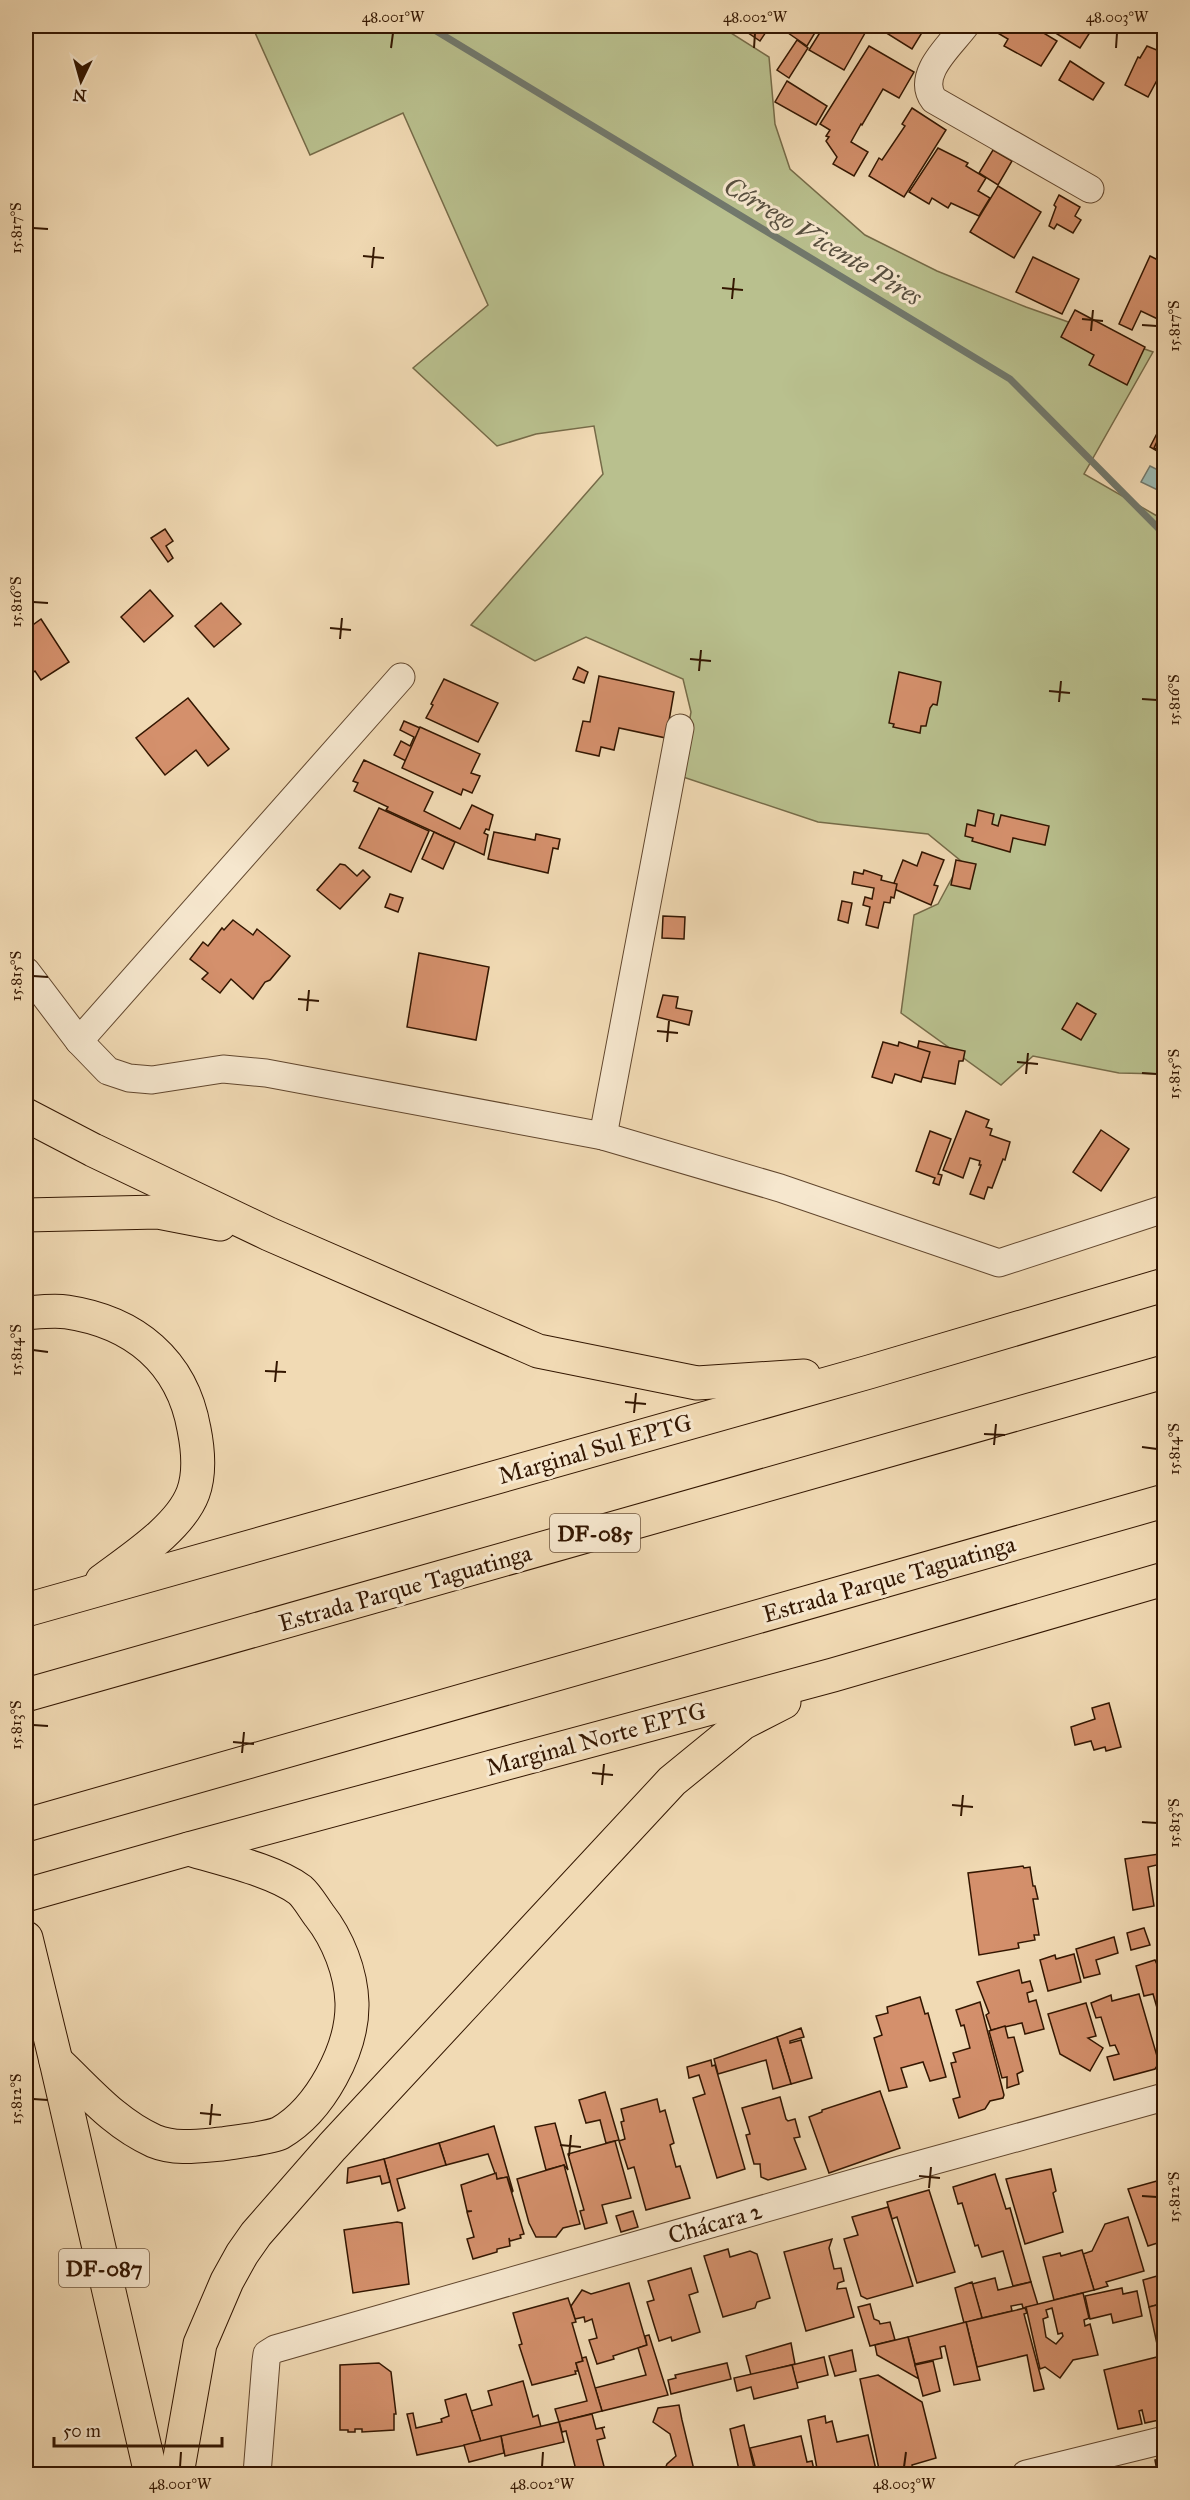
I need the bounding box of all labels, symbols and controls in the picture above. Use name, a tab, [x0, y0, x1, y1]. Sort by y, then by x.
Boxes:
text: 48.001°W	[362, 8, 425, 26]
text: 48.002°W	[723, 8, 788, 26]
text: 48.003°W	[1086, 8, 1149, 26]
north arrow	[51, 51, 111, 111]
text: N	[72, 85, 87, 106]
water label: Córrego Vicente Pires	[718, 169, 928, 313]
text: 15.817°S	[7, 202, 25, 254]
text: 15.817°S	[1165, 300, 1183, 352]
text: 15.816°S	[7, 576, 25, 628]
text: 15.816°S	[1165, 674, 1183, 726]
text: 15.815°S	[7, 951, 25, 1001]
text: 15.815°S	[1165, 1049, 1183, 1099]
text: 15.814°S	[7, 1324, 25, 1376]
street label: Marginal Sul EPTG	[495, 1407, 695, 1491]
text: 15.814°S	[1165, 1423, 1183, 1475]
road number: DF-085	[550, 1514, 640, 1552]
street label: Estrada Parque Taguatinga	[759, 1528, 1020, 1629]
street label: Estrada Parque Taguatinga	[275, 1537, 536, 1638]
street label: Marginal Norte EPTG	[483, 1695, 709, 1783]
text: 15.813°S	[7, 1700, 25, 1750]
text: 15.813°S	[1165, 1798, 1183, 1848]
text: 15.812°S	[7, 2074, 25, 2124]
text: 15.812°S	[1165, 2172, 1183, 2222]
street label: Chácara 2	[665, 2195, 766, 2251]
road number: DF-087	[59, 2249, 149, 2287]
scale bar	[54, 2410, 222, 2448]
text: 50 m	[63, 2420, 101, 2442]
text: 48.001°W	[149, 2475, 212, 2493]
text: 48.002°W	[510, 2475, 575, 2493]
text: 48.003°W	[873, 2475, 936, 2493]

